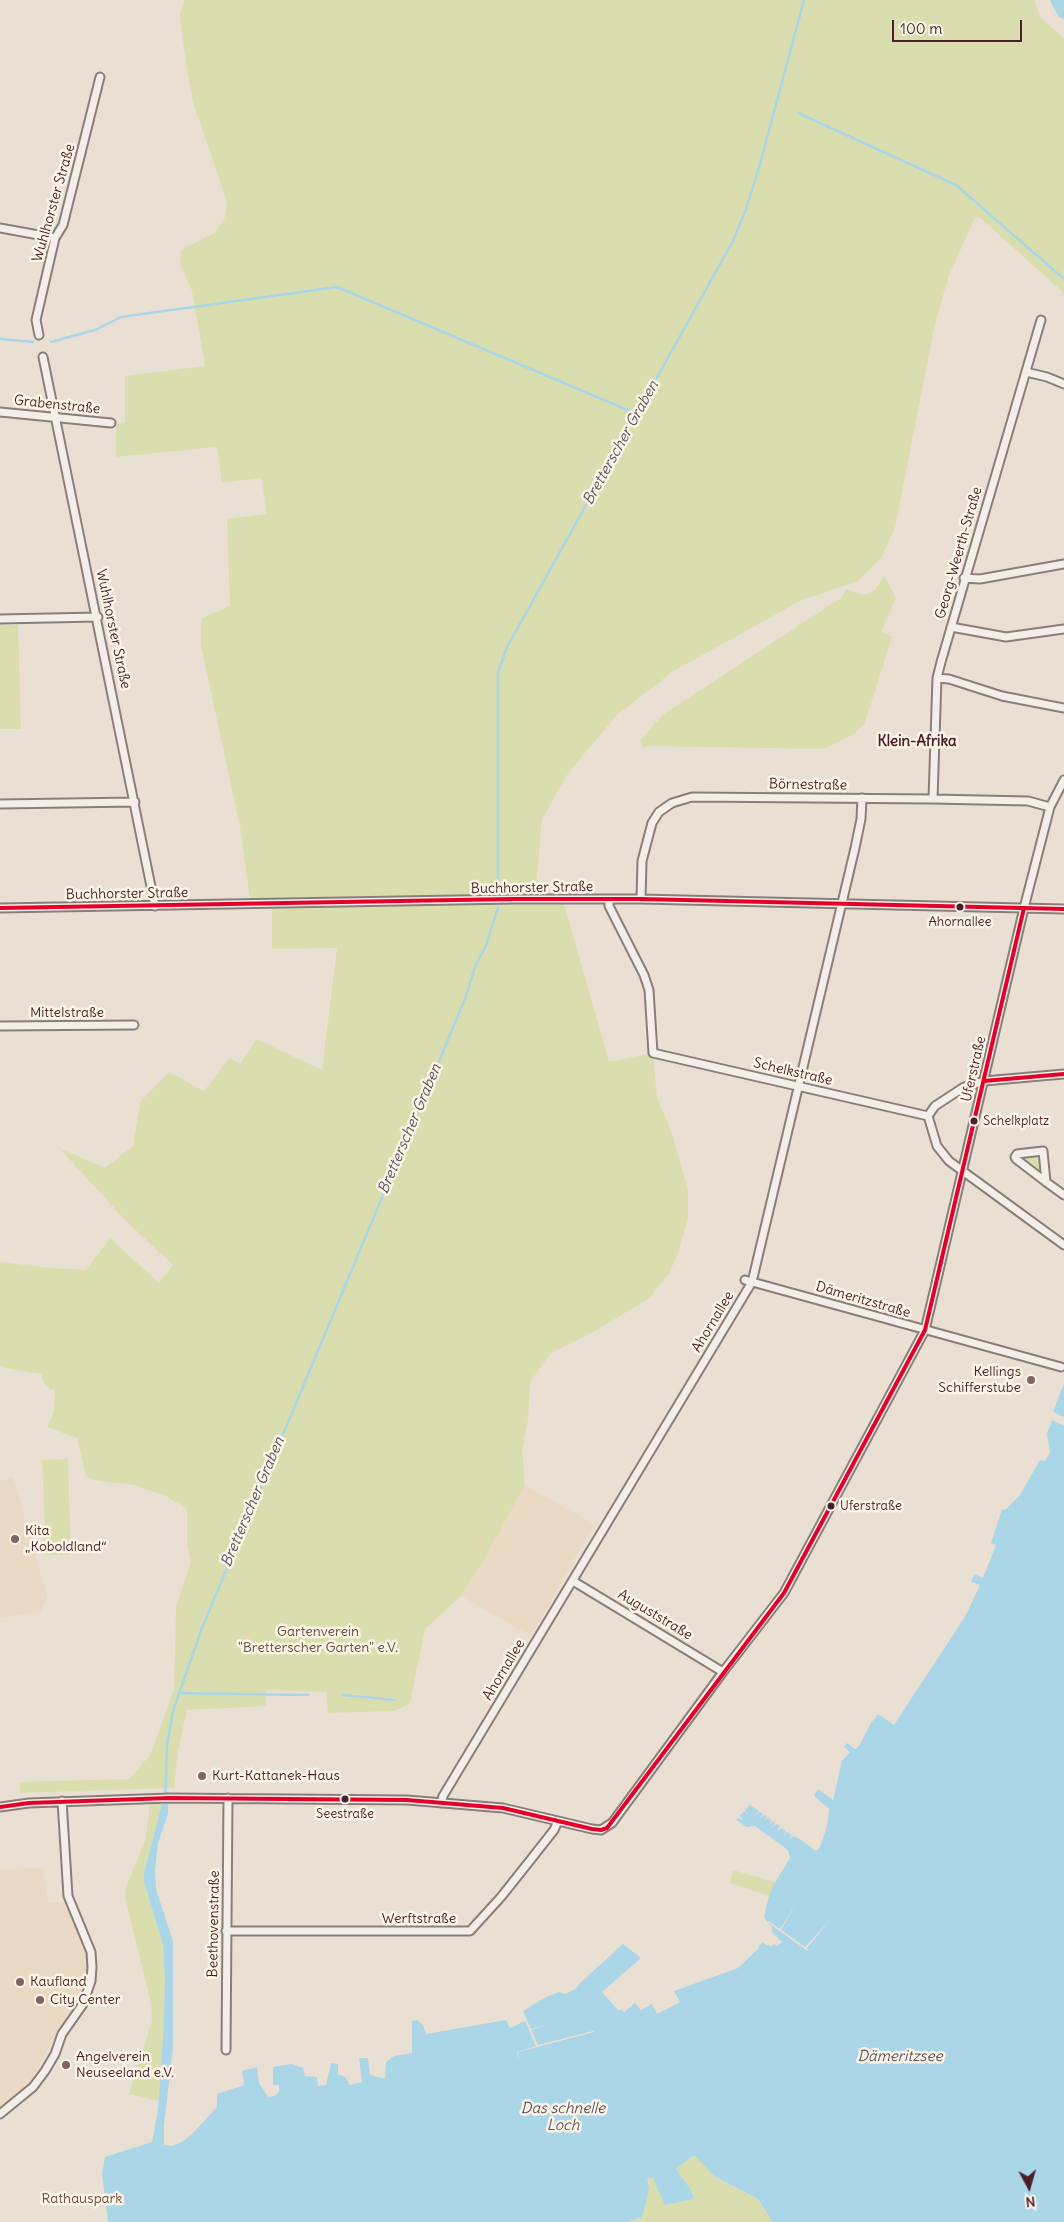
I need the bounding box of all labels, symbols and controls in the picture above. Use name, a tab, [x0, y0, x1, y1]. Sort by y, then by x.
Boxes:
scale bar	[894, 10, 1024, 42]
text: 100 m	[900, 19, 942, 38]
street label: Wuhlhorster Straße	[29, 142, 79, 264]
water label: Bretterscher Graben	[579, 378, 663, 508]
street label: Grabenstraße	[13, 392, 101, 418]
street label: Georg-Weerth-Straße	[932, 485, 986, 621]
street label: Wuhlhorster Straße	[92, 568, 134, 690]
district label: Klein-Afrika	[877, 733, 957, 751]
street label: Börnestraße	[769, 776, 847, 794]
street label: Buchhorster Straße	[471, 879, 593, 897]
street label: Buchhorster Straße	[66, 885, 188, 903]
marker: Ahornallee	[955, 902, 965, 912]
place label: Ahornallee	[928, 914, 992, 930]
street label: Mittelstraße	[30, 1005, 104, 1021]
street label: Uferstraße	[958, 1035, 990, 1103]
street label: Schelkstraße	[752, 1055, 834, 1089]
water label: Bretterscher Graben	[375, 1061, 445, 1197]
place label: Schelkplatz	[983, 1113, 1049, 1129]
marker: Schelkplatz	[969, 1116, 979, 1126]
street label: Dämeritzstraße	[814, 1278, 912, 1322]
street label: Ahornallee	[688, 1288, 738, 1356]
place label: Kellings Schifferstube	[938, 1364, 1021, 1396]
marker: Kellings Schifferstube	[1025, 1374, 1037, 1386]
water label: Bretterscher Graben	[218, 1434, 288, 1570]
place label: Uferstraße	[840, 1498, 902, 1514]
marker: Uferstraße	[826, 1501, 836, 1511]
place label: Kita „Koboldland“	[25, 1523, 107, 1555]
marker: Kita „Koboldland“	[9, 1533, 21, 1545]
street label: Auguststraße	[615, 1586, 695, 1644]
park label: Gartenverein "Bretterscher Garten" e.V.	[238, 1624, 398, 1656]
street label: Ahornallee	[479, 1636, 529, 1704]
place label: Kurt-Kattanek-Haus	[212, 1768, 340, 1784]
marker: Kurt-Kattanek-Haus	[196, 1770, 208, 1782]
marker: Seestraße	[340, 1794, 350, 1804]
place label: Seestraße	[316, 1806, 374, 1822]
street label: Beethovenstraße	[205, 1870, 223, 1978]
street label: Werftstraße	[382, 1911, 456, 1927]
place label: Kaufland	[30, 1974, 87, 1990]
marker: Kaufland	[14, 1976, 26, 1988]
place label: City Center	[50, 1992, 121, 2008]
marker: City Center	[34, 1994, 46, 2006]
water label: Dämeritzsee	[857, 2048, 943, 2066]
place label: Angelverein Neuseeland e.V.	[76, 2049, 174, 2082]
marker: Angelverein Neuseeland e.V.	[60, 2059, 72, 2071]
water label: Das schnelle Loch	[521, 2100, 605, 2135]
north arrow	[1004, 2162, 1054, 2212]
park label: Rathauspark	[42, 2191, 122, 2207]
text: N	[1025, 2192, 1036, 2211]

